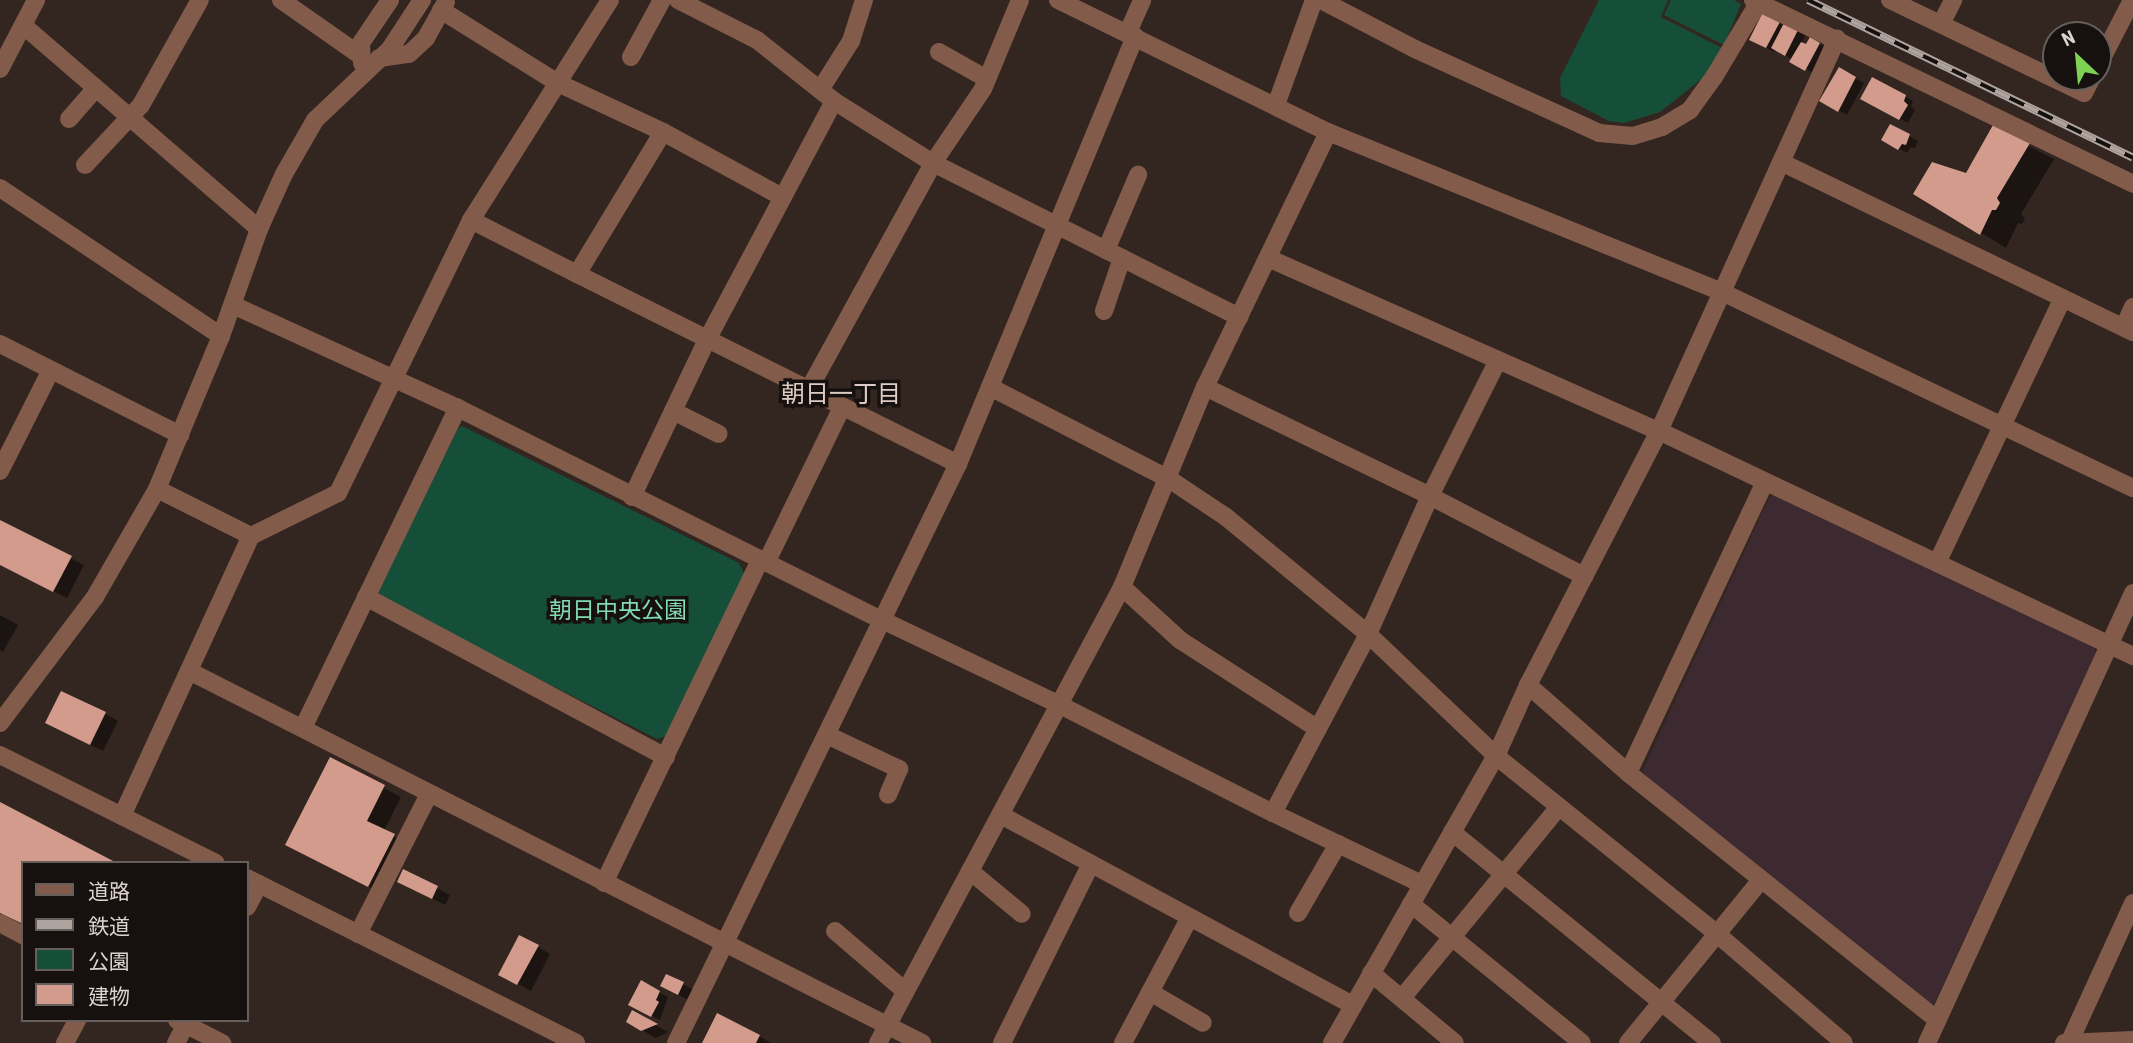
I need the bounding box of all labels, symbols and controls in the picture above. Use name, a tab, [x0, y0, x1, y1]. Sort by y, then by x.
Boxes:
north arrow	[2042, 21, 2112, 91]
text: N	[2058, 26, 2079, 51]
district label: 朝日一丁目	[781, 381, 901, 409]
park label: 朝日中央公園	[549, 597, 687, 625]
legend	[21, 861, 248, 1022]
text: 道路	[88, 880, 130, 904]
text: 鉄道	[88, 915, 130, 939]
text: 公園	[88, 950, 130, 974]
text: 建物	[88, 985, 130, 1009]

